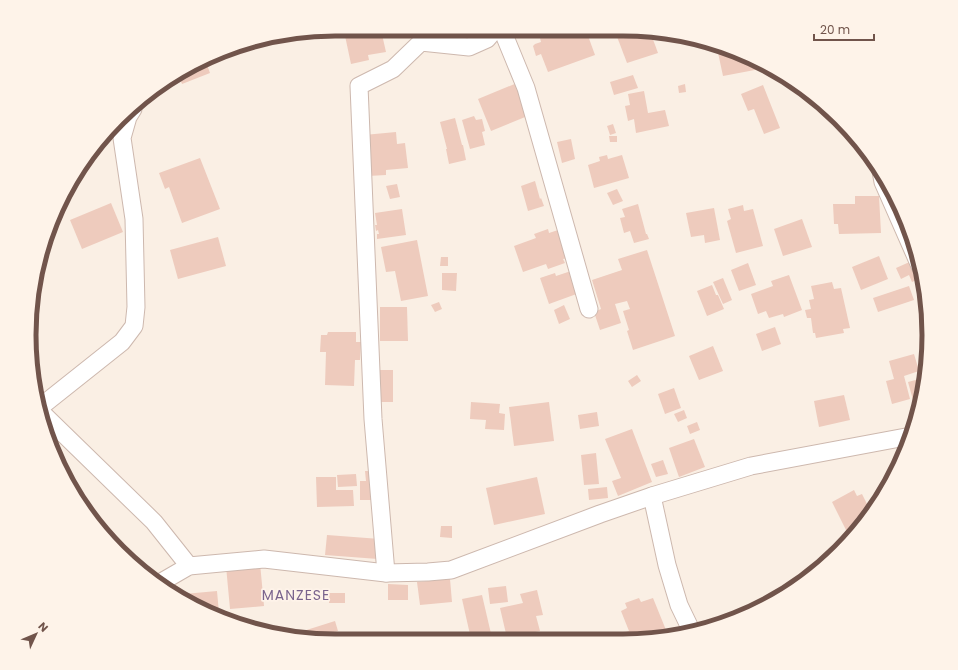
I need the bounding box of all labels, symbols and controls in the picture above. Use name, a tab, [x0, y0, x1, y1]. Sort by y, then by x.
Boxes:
scale bar	[814, 16, 874, 42]
text: 20 m	[820, 21, 850, 38]
district label: MANZESE	[262, 585, 330, 605]
north arrow	[16, 614, 56, 654]
text: N	[35, 619, 52, 636]

